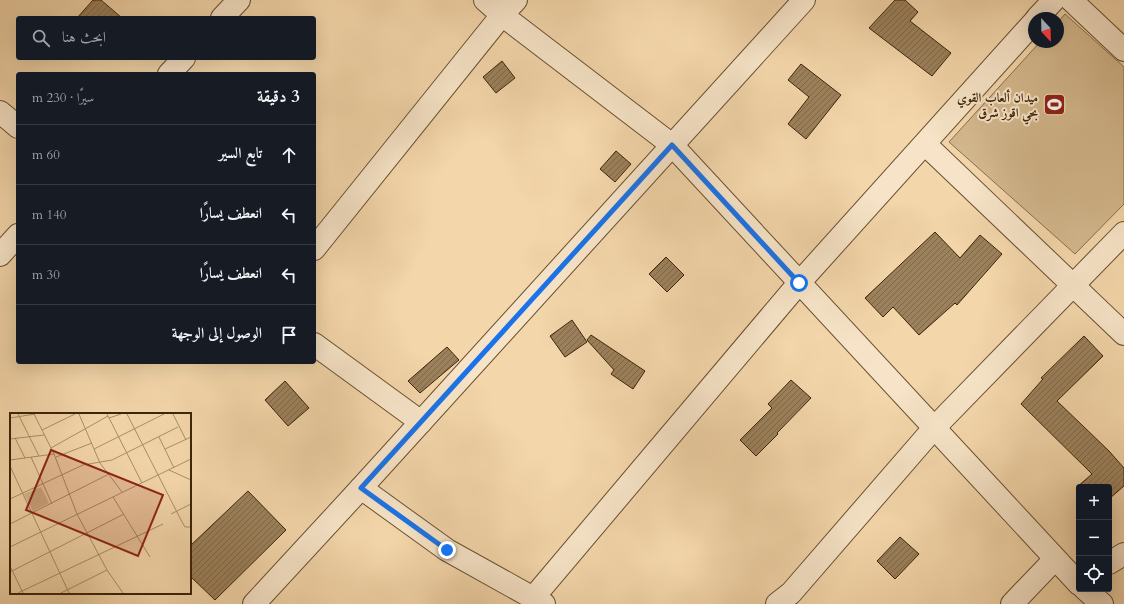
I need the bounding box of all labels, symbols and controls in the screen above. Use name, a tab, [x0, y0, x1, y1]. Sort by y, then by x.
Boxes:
north arrow	[1028, 12, 1064, 48]
search box	[16, 16, 316, 60]
icon: search	[30, 27, 52, 49]
text: ابحث هنا	[62, 27, 106, 47]
text: 3 دقيقة	[257, 85, 300, 108]
text: سيرًا · 230 m	[32, 89, 94, 107]
place label: ميدان ألعاب القوي بحي اقوز شرق	[957, 89, 1039, 125]
sports icon: ميدان ألعاب القوي بحي اقوز شرق	[1041, 91, 1067, 117]
text: تابع السير	[219, 143, 262, 163]
icon: ahead	[278, 144, 300, 166]
text: 60 m	[32, 146, 60, 164]
text: انعطف يسارًا	[200, 203, 262, 223]
icon: left	[278, 204, 300, 226]
text: 140 m	[32, 206, 66, 224]
text: انعطف يسارًا	[200, 263, 262, 283]
icon: left	[278, 264, 300, 286]
text: 30 m	[32, 266, 60, 284]
route start	[790, 274, 808, 292]
text: الوصول إلى الوجهة	[172, 323, 262, 343]
icon: arrive	[278, 324, 300, 346]
inset map	[10, 413, 191, 594]
map controls	[1076, 484, 1112, 592]
button: +	[1076, 484, 1112, 520]
button: −	[1076, 520, 1112, 556]
route end	[438, 541, 456, 559]
button: locate	[1076, 556, 1112, 592]

